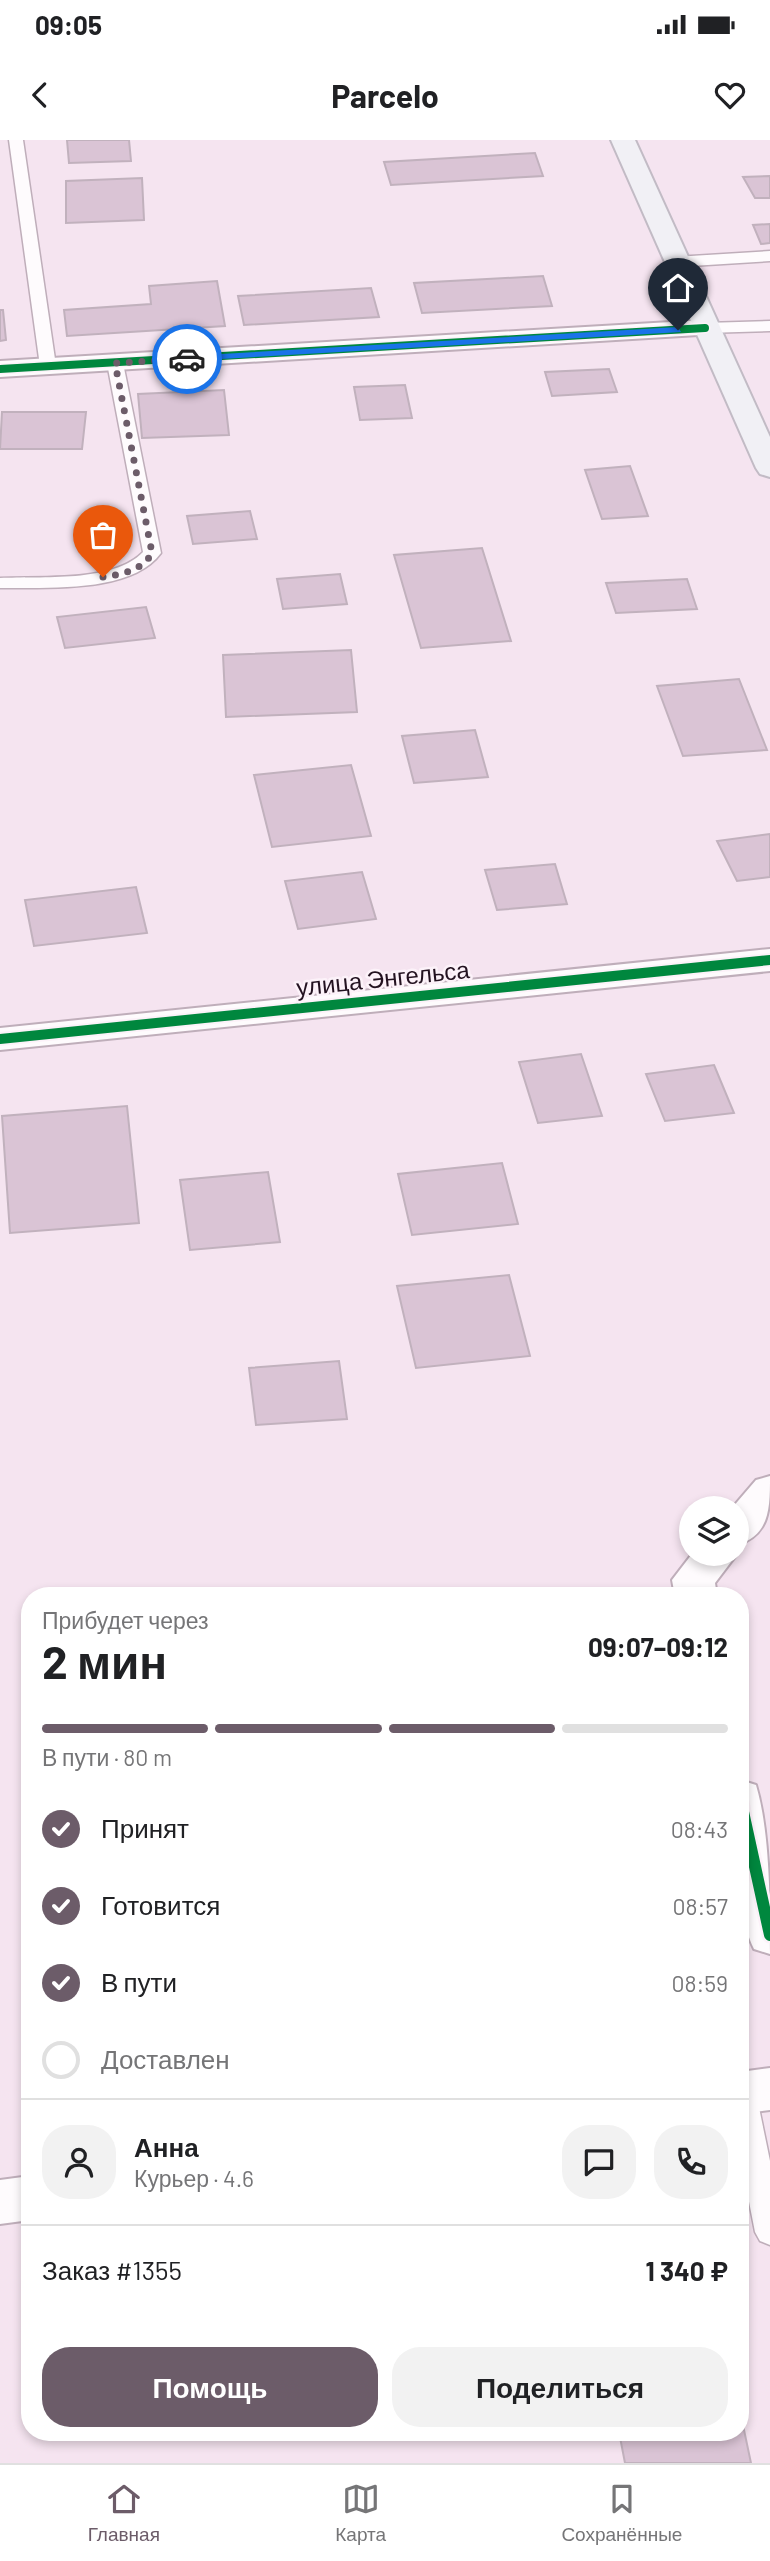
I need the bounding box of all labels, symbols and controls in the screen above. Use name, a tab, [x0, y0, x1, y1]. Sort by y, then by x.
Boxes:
text: 09:05	[35, 9, 102, 40]
icon: back	[21, 76, 59, 114]
text: Parcelo	[331, 76, 439, 114]
icon: heart	[711, 76, 749, 114]
pin	[648, 258, 708, 330]
icon: home	[659, 269, 697, 307]
courier	[152, 324, 222, 394]
icon: car	[168, 340, 206, 378]
pin	[73, 505, 133, 577]
icon: bag	[84, 516, 122, 554]
street label: улица Энгельса	[295, 954, 471, 1001]
map controls	[679, 1496, 749, 1566]
button: layers	[679, 1496, 749, 1566]
text: Прибудет через	[42, 1606, 209, 1634]
text: 09:07–09:12	[588, 1631, 728, 1662]
text: 2 мин	[42, 1633, 167, 1688]
text: В пути · 80 m	[42, 1743, 172, 1771]
icon: check	[42, 1810, 80, 1848]
text: Принят	[101, 1812, 189, 1843]
text: 08:43	[671, 1815, 728, 1843]
icon: check	[42, 1887, 80, 1925]
text: Готовится	[101, 1889, 220, 1920]
text: 08:57	[673, 1892, 728, 1920]
icon: check	[42, 1964, 80, 2002]
text: В пути	[101, 1966, 177, 1997]
text: 08:59	[671, 1969, 728, 1997]
text: Доставлен	[101, 2043, 230, 2074]
button: person	[42, 2125, 116, 2199]
button: chat	[562, 2125, 636, 2199]
button: phone	[654, 2125, 728, 2199]
text: Анна	[134, 2131, 199, 2162]
text: Курьер · 4.6	[134, 2164, 254, 2192]
text: Заказ #1355	[42, 2254, 182, 2285]
text: 1 340 ₽	[646, 2255, 728, 2286]
button: Помощь	[42, 2347, 378, 2427]
button: Поделиться	[392, 2347, 728, 2427]
tab: Главная	[88, 2480, 160, 2546]
tab: Карта	[335, 2480, 386, 2546]
tab: Сохранённые	[561, 2480, 682, 2546]

